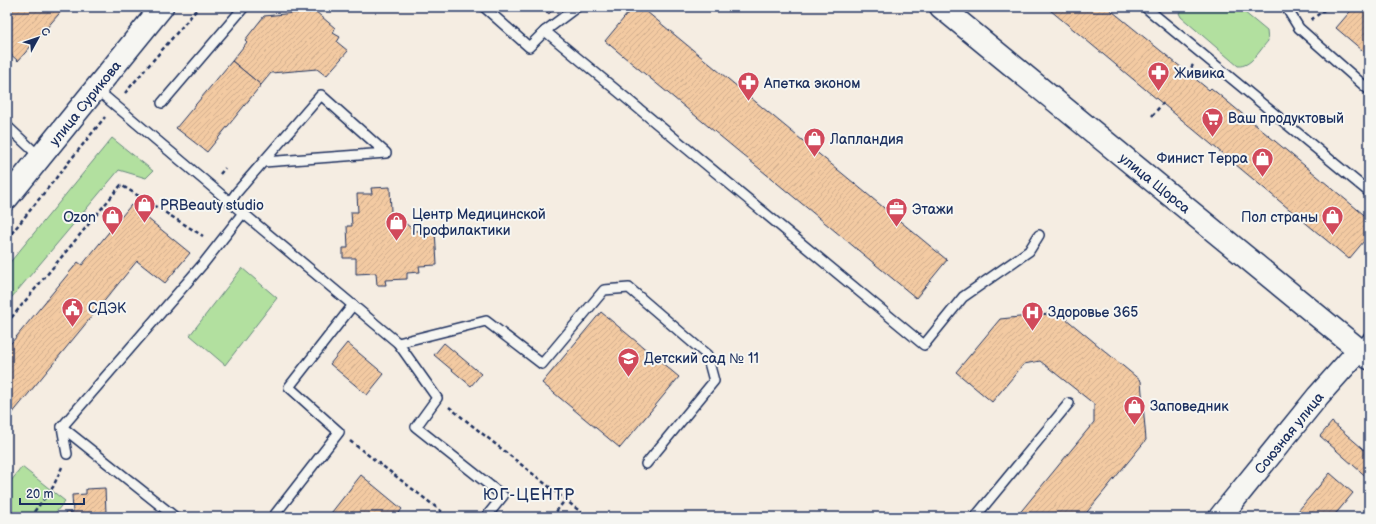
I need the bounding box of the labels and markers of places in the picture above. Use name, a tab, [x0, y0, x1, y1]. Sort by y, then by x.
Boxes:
pharmacy icon: Живика	[1146, 60, 1172, 93]
place label: Живика	[1174, 65, 1225, 82]
pharmacy icon: Апетка эконом	[735, 70, 761, 103]
place label: Апетка эконом	[763, 75, 860, 92]
supermarket icon: Ваш продуктовый	[1200, 105, 1226, 138]
place label: Ваш продуктовый	[1228, 110, 1344, 127]
shop icon: Лапландия	[802, 126, 828, 159]
place label: Лапландия	[829, 131, 904, 148]
shop icon: Финист Терра	[1250, 145, 1276, 178]
place label: Финист Терра	[1156, 150, 1249, 167]
shop icon: PRBeauty studio	[132, 192, 158, 225]
office icon: Этажи	[884, 196, 910, 229]
place label: PRBeauty studio	[160, 197, 264, 214]
place label: Этажи	[912, 201, 954, 218]
shop icon: Ozon	[99, 204, 125, 237]
shop icon: Пол страны	[1320, 204, 1346, 237]
place label: Центр Медицинской Профилактики	[412, 206, 546, 239]
place label: Ozon	[63, 209, 96, 226]
shop icon: Центр Медицинской Профилактики	[383, 209, 409, 242]
place label: Пол страны	[1241, 209, 1318, 226]
public building icon: СДЭК	[60, 295, 86, 328]
hospital icon: Здоровье 365	[1020, 299, 1046, 332]
place label: СДЭК	[88, 300, 127, 317]
place label: Здоровье 365	[1048, 304, 1138, 321]
school or university icon: Детский сад № 11	[616, 345, 642, 378]
place label: Детский сад № 11	[644, 350, 759, 367]
shop icon: Заповедник	[1121, 393, 1147, 426]
place label: Заповедник	[1150, 398, 1229, 415]

